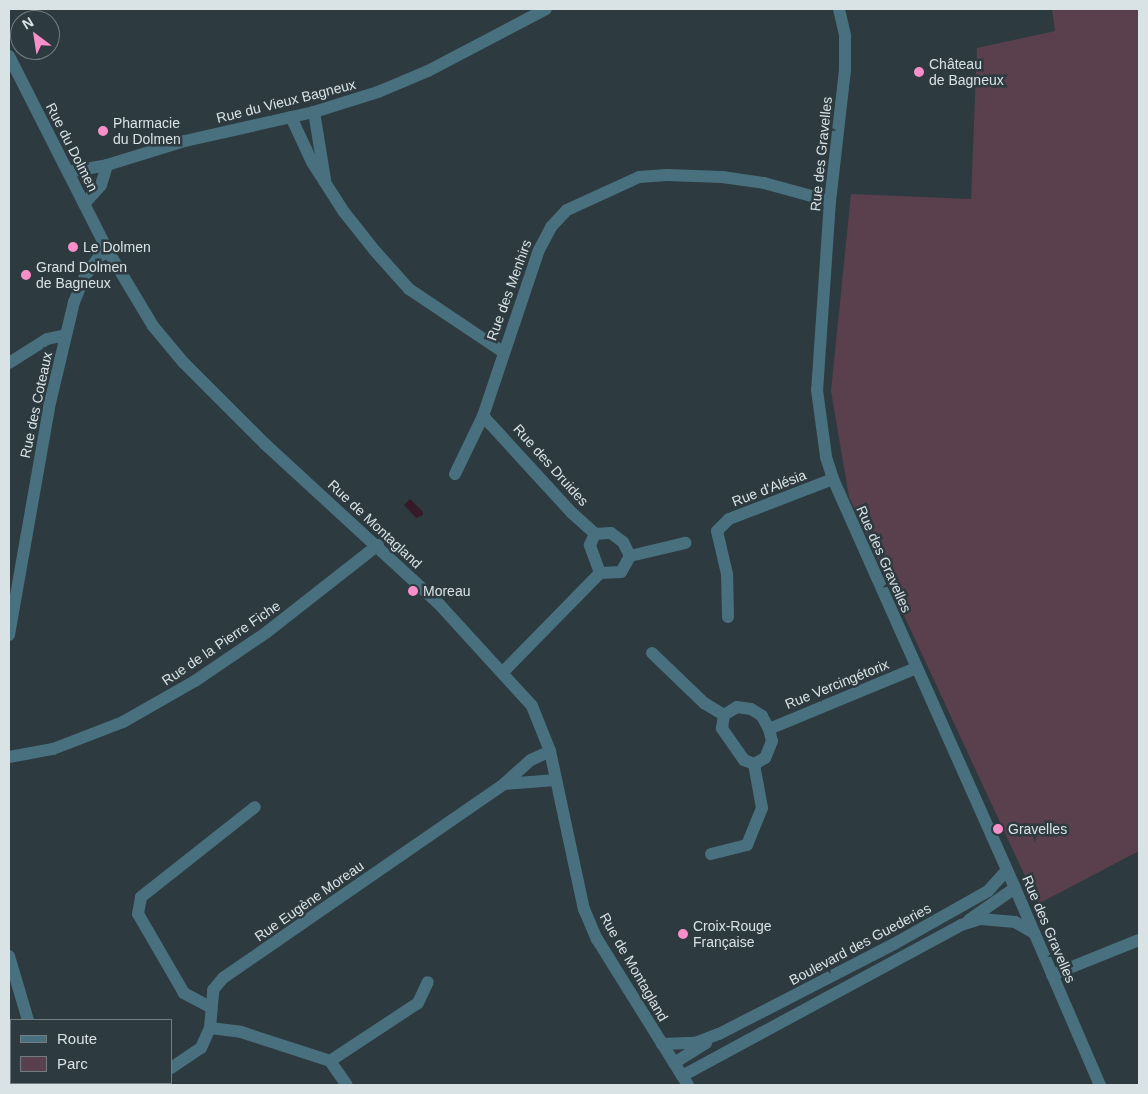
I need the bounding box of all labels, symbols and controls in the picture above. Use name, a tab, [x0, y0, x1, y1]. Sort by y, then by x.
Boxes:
north arrow	[10, 10, 60, 60]
text: N	[19, 14, 36, 32]
place label: Château de Bagneux	[929, 56, 1004, 88]
marker: Château de Bagneux	[913, 66, 925, 78]
street label: Rue du Vieux Bagneux	[215, 76, 357, 126]
street label: Rue des Gravelles	[807, 96, 835, 212]
street label: Rue du Dolmen	[42, 100, 102, 194]
place label: Pharmacie du Dolmen	[113, 115, 181, 148]
marker: Pharmacie du Dolmen	[97, 125, 109, 137]
street label: Rue des Menhirs	[483, 237, 535, 343]
place label: Le Dolmen	[83, 239, 151, 255]
marker: Le Dolmen	[67, 241, 79, 253]
place label: Grand Dolmen de Bagneux	[36, 259, 127, 292]
marker: Grand Dolmen de Bagneux	[20, 269, 32, 281]
street label: Rue des Coteaux	[17, 350, 55, 460]
street label: Rue des Druides	[510, 421, 592, 509]
street label: Rue d'Alésia	[730, 466, 808, 510]
street label: Rue de Montagland	[325, 476, 425, 572]
street label: Rue des Gravelles	[853, 503, 915, 615]
place label: Moreau	[423, 583, 470, 599]
marker: Moreau	[407, 585, 419, 597]
street label: Rue de la Pierre Fiche	[159, 597, 283, 689]
street label: Rue Vercingétorix	[783, 656, 891, 712]
place label: Gravelles	[1008, 821, 1067, 837]
marker: Gravelles	[992, 823, 1004, 835]
street label: Rue Eugène Moreau	[251, 857, 367, 945]
street label: Rue des Gravelles	[1019, 873, 1079, 985]
street label: Boulevard des Guederies	[786, 899, 934, 989]
street label: Rue de Montagland	[596, 910, 672, 1024]
place label: Croix-Rouge Française	[693, 918, 772, 950]
marker: Croix-Rouge Française	[677, 928, 689, 940]
legend	[10, 1019, 172, 1084]
text: Route	[57, 1030, 97, 1047]
text: Parc	[57, 1055, 88, 1072]

